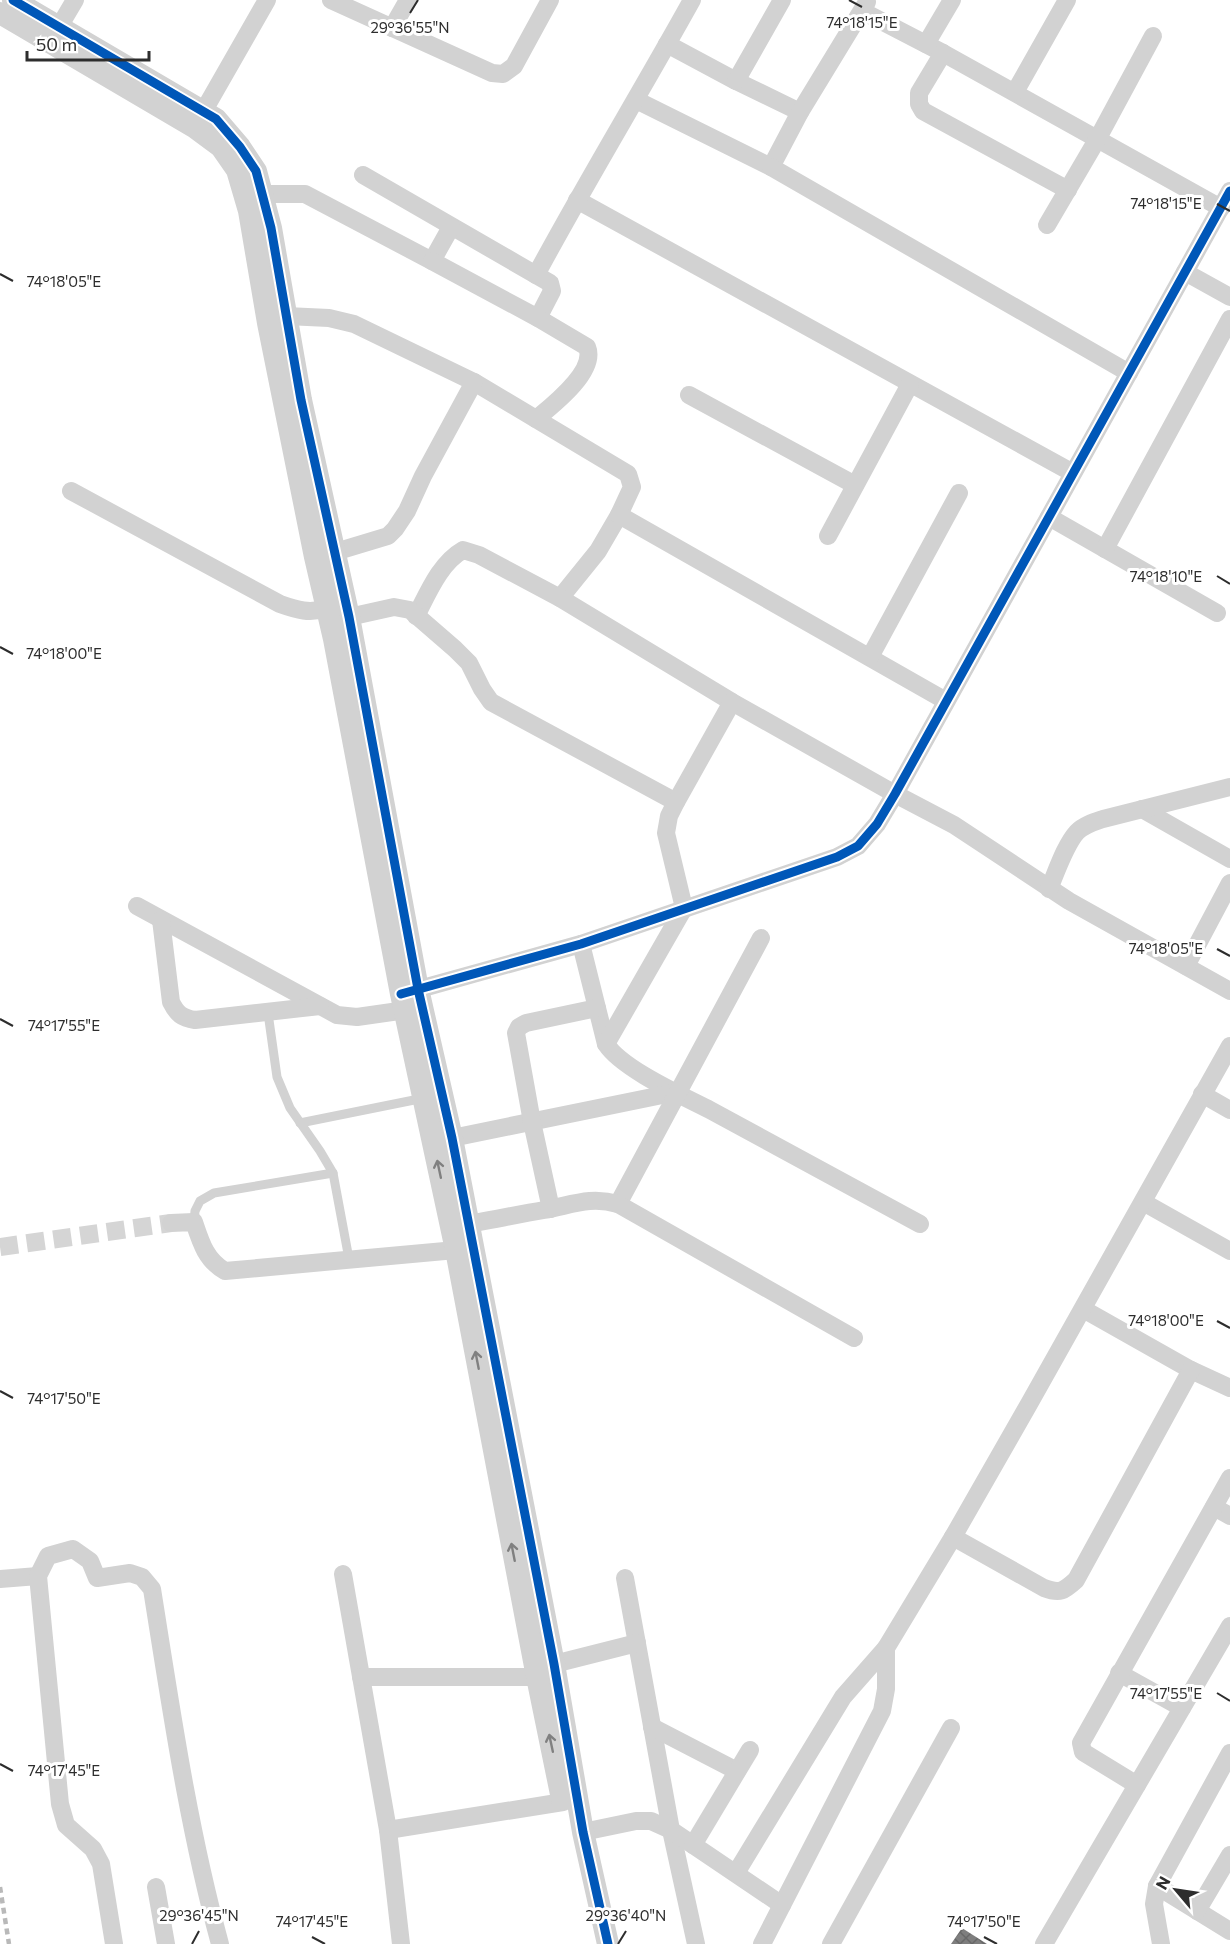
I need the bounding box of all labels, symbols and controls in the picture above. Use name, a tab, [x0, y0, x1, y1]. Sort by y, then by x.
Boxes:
text: 74°18'15"E	[826, 13, 898, 31]
text: 29°36'55"N	[370, 18, 450, 36]
scale bar	[27, 24, 148, 62]
text: 50 m	[36, 33, 77, 55]
text: 74°18'15"E	[1130, 194, 1202, 212]
text: 74°18'05"E	[27, 272, 101, 290]
text: 74°18'10"E	[1130, 567, 1202, 585]
text: 74°18'00"E	[26, 644, 102, 662]
text: 74°18'05"E	[1129, 939, 1203, 957]
text: 74°17'55"E	[28, 1016, 100, 1034]
one-way arrow	[433, 1160, 444, 1179]
text: 74°18'00"E	[1128, 1311, 1204, 1329]
one-way arrow	[471, 1351, 482, 1371]
text: 74°17'50"E	[27, 1389, 101, 1407]
one-way arrow	[507, 1543, 518, 1562]
text: 74°17'55"E	[1130, 1684, 1202, 1702]
one-way arrow	[545, 1734, 556, 1754]
text: 74°17'45"E	[28, 1761, 100, 1779]
north arrow	[1146, 1860, 1206, 1920]
text: N	[1151, 1873, 1174, 1892]
text: 29°36'45"N	[159, 1906, 239, 1924]
text: 29°36'40"N	[586, 1906, 666, 1924]
text: 74°17'45"E	[276, 1912, 348, 1930]
text: 74°17'50"E	[947, 1912, 1021, 1930]

